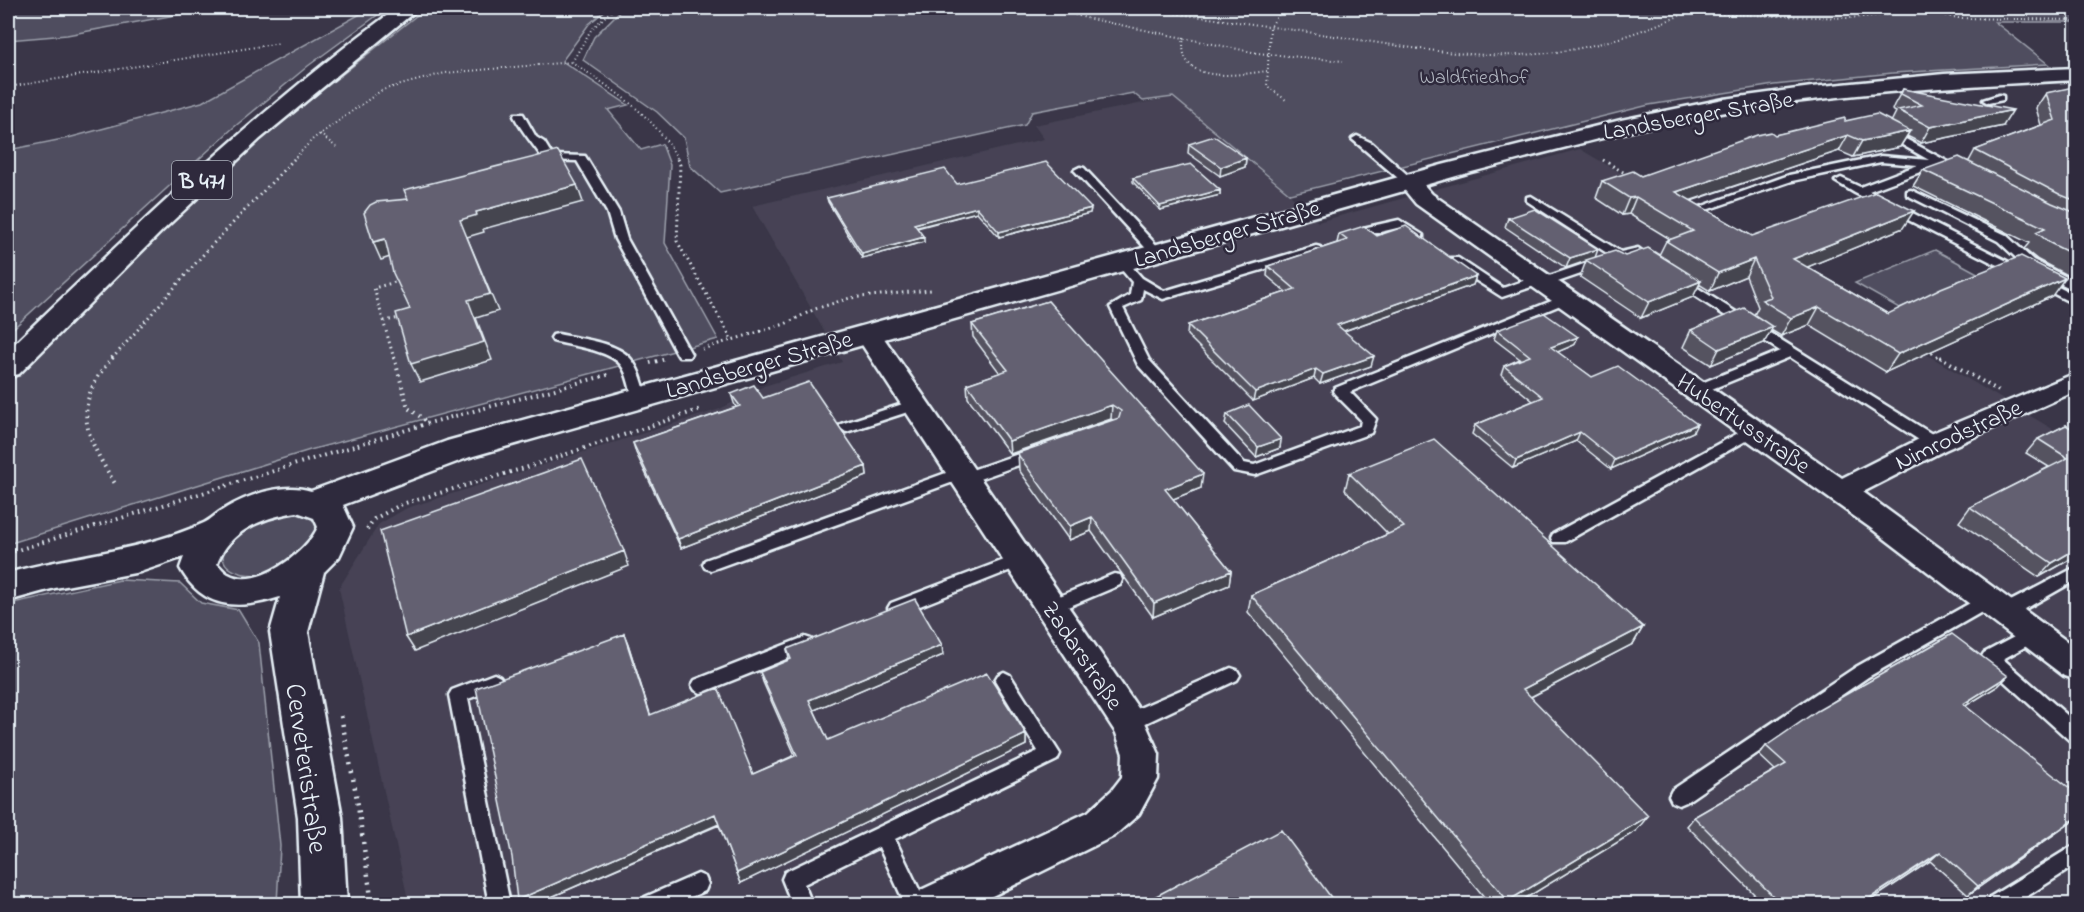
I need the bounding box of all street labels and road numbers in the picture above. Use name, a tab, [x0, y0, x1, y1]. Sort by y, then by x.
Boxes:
street label: Landsberger Straße	[1601, 83, 1796, 151]
road number: B 471	[172, 161, 232, 199]
street label: Landsberger Straße	[1130, 192, 1325, 279]
street label: Landsberger Straße	[662, 323, 857, 410]
street label: Hubertusstraße	[1668, 366, 1817, 484]
street label: Nimrodstraße	[1890, 391, 2029, 481]
street label: Zadarstraße	[1032, 595, 1130, 718]
street label: Cerveteristraße	[272, 681, 337, 857]

